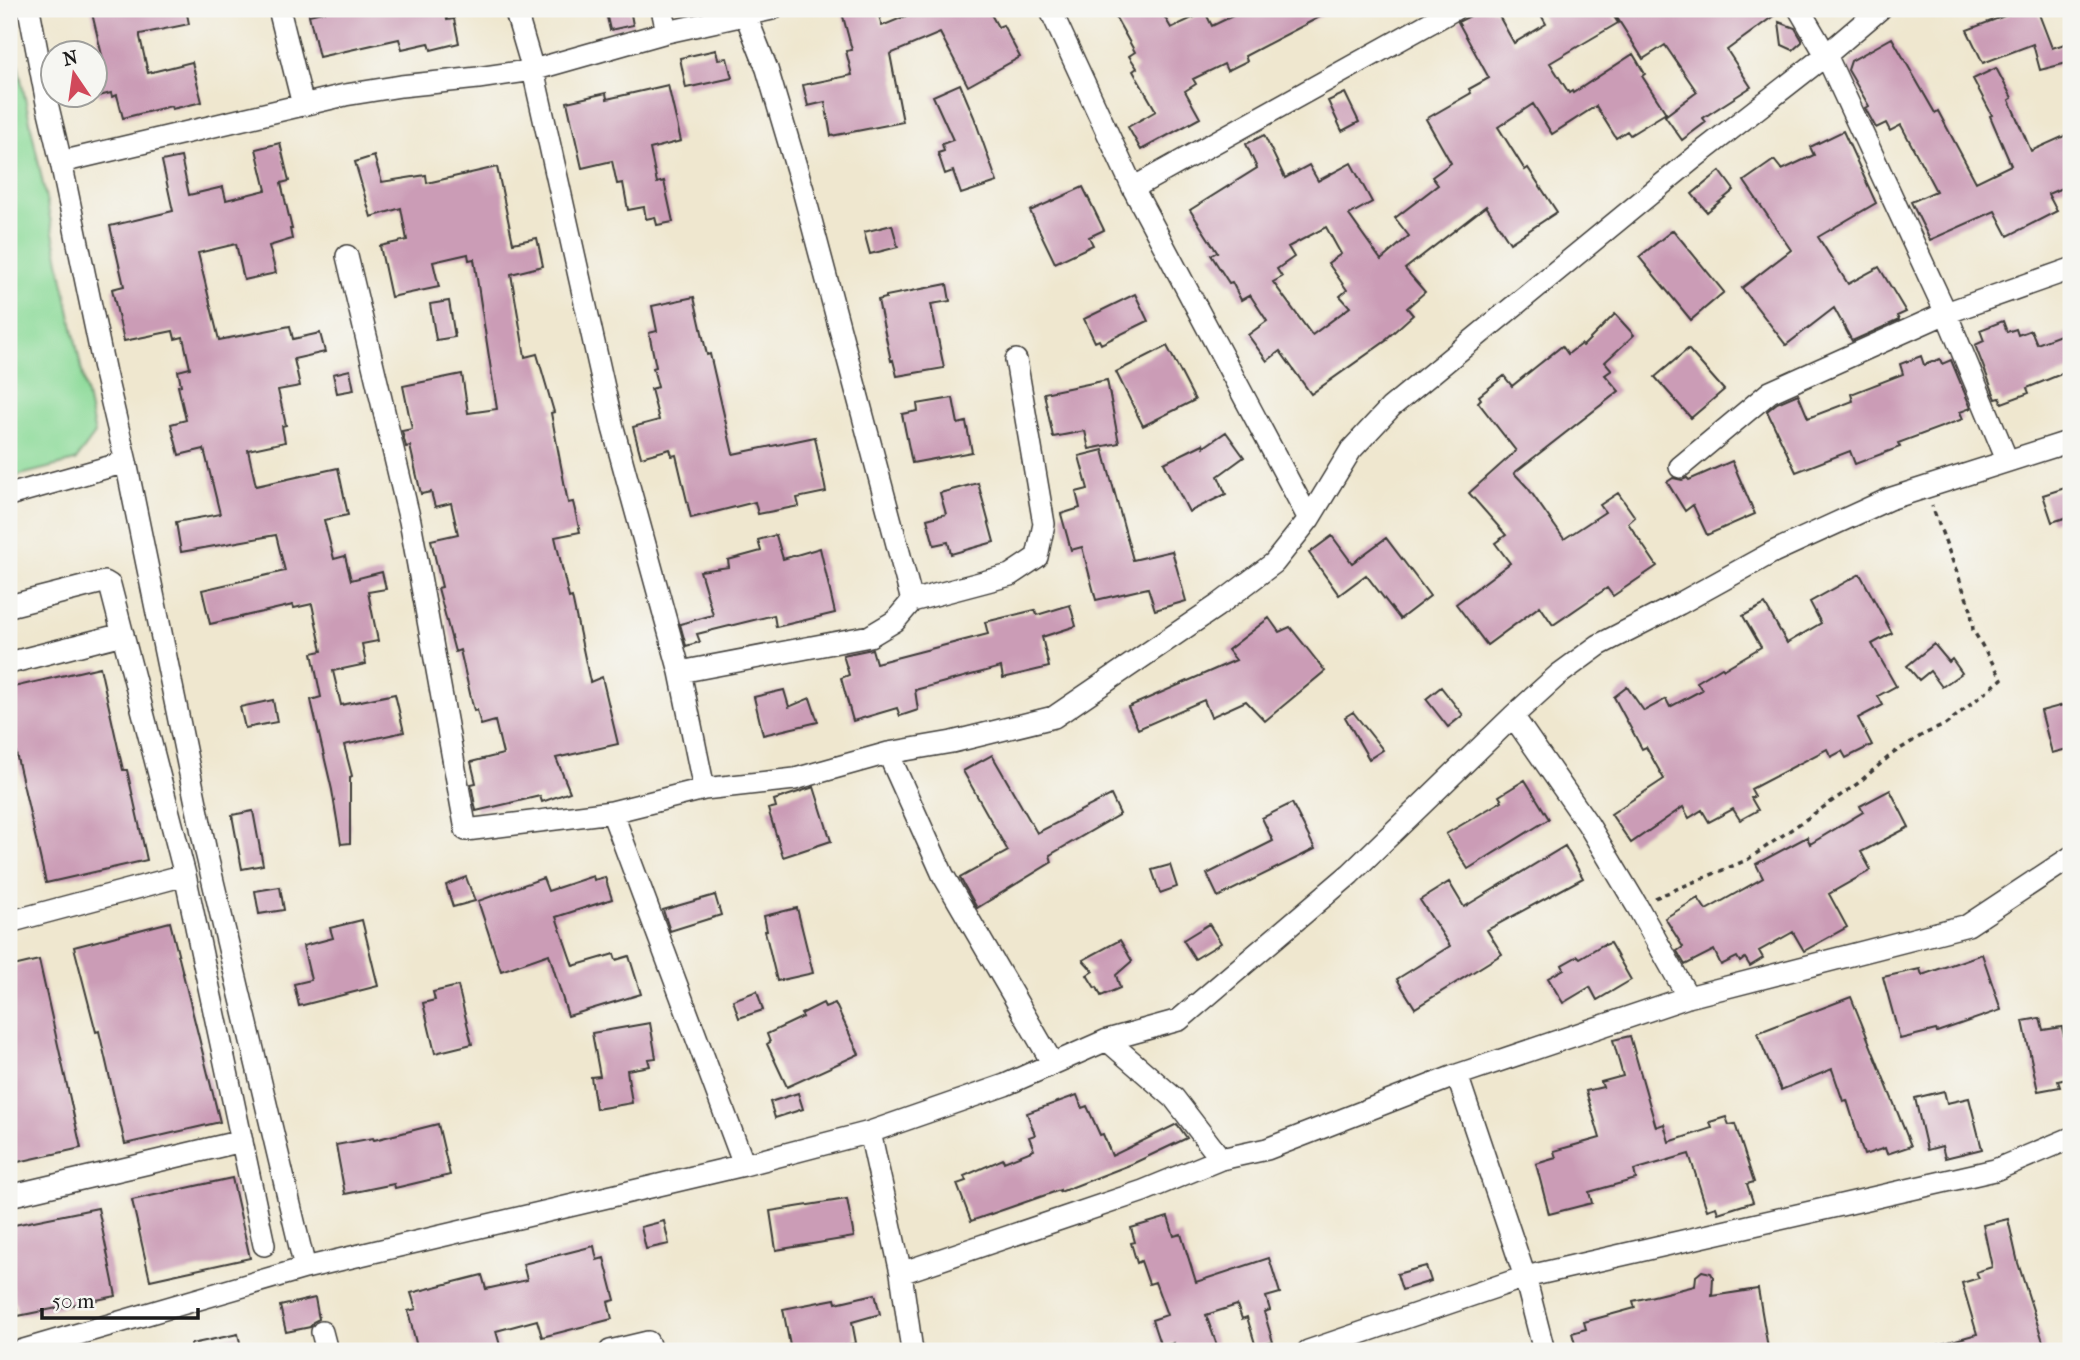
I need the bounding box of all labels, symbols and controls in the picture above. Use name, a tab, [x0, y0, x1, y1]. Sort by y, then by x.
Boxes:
north arrow	[38, 38, 108, 108]
text: N	[61, 46, 80, 71]
scale bar	[42, 1276, 198, 1320]
text: 50 m	[52, 1289, 95, 1313]

